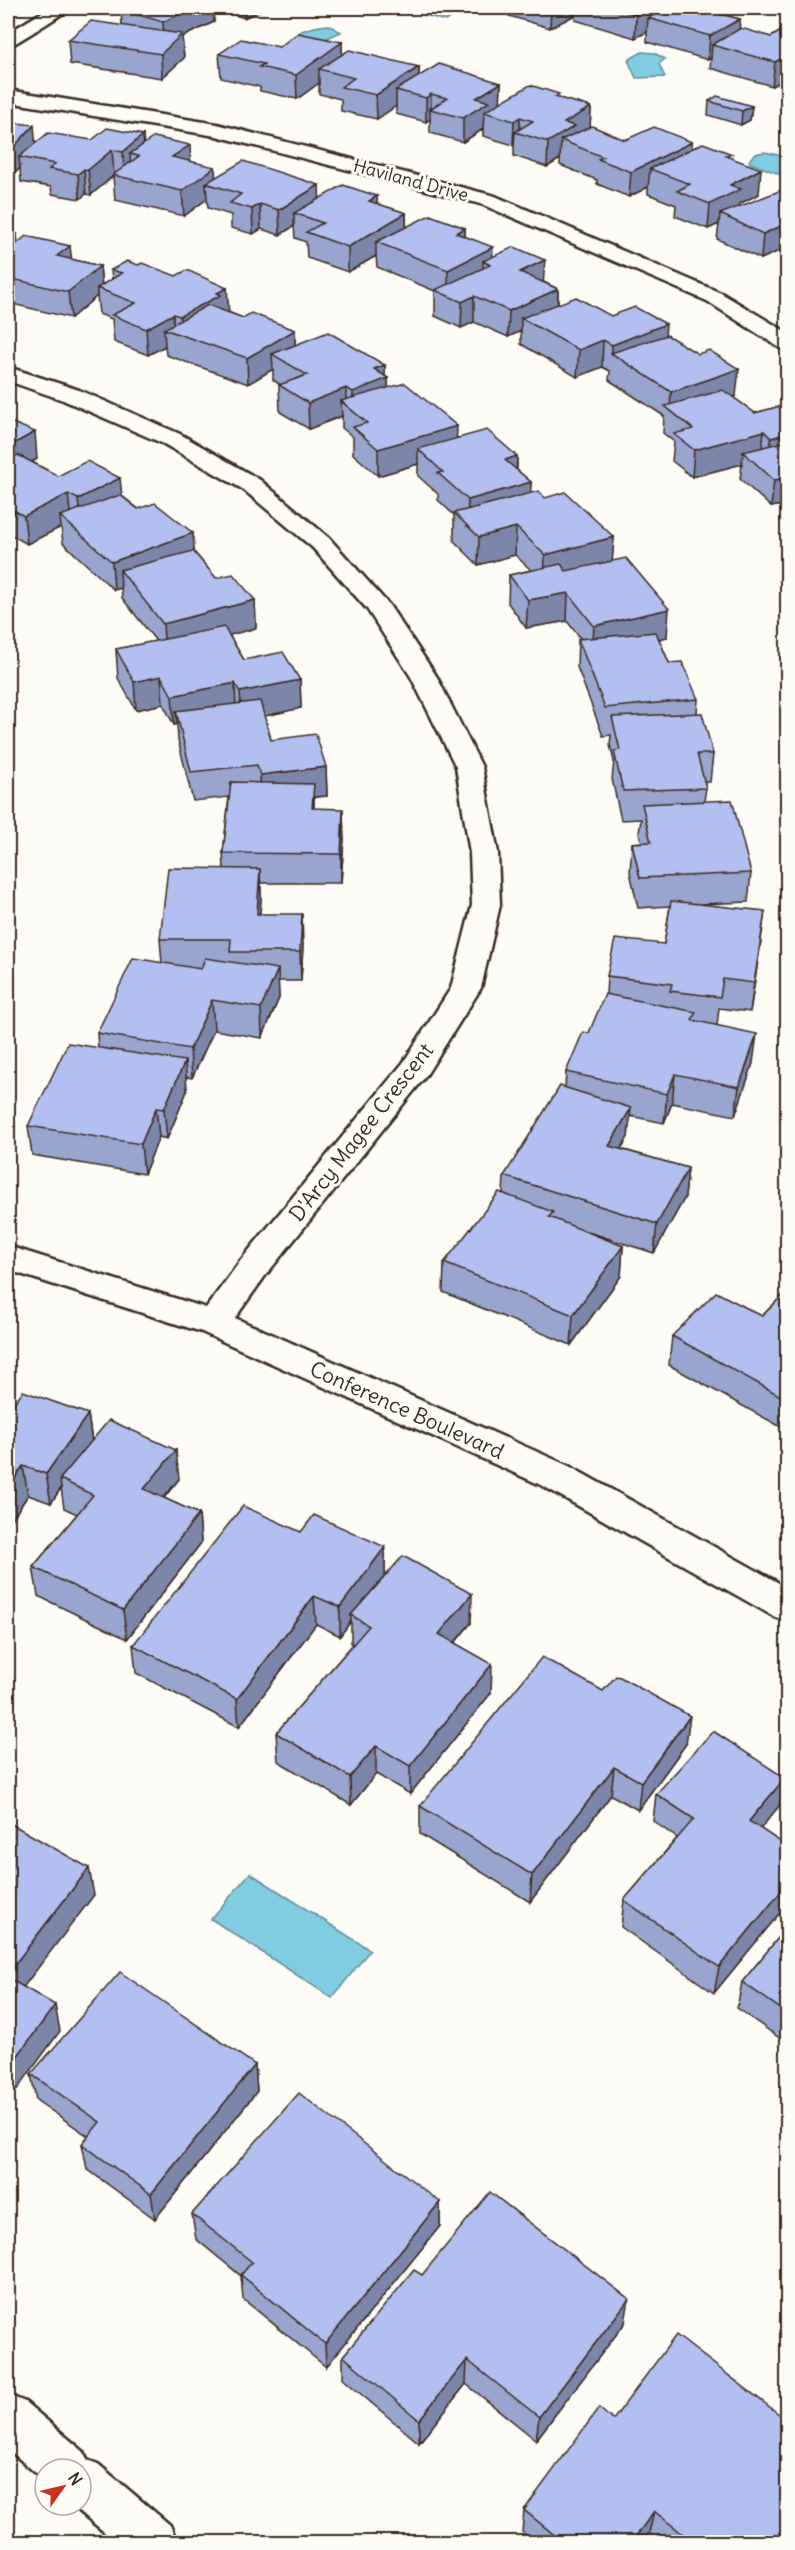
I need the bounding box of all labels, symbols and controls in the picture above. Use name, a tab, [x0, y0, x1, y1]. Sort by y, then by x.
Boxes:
street label: Haviland Drive	[351, 154, 471, 206]
street label: D'Arcy Magee Crescent	[283, 1037, 439, 1227]
street label: Conference Boulevard	[306, 1355, 508, 1465]
north arrow	[33, 2457, 93, 2517]
text: N	[64, 2468, 87, 2489]

